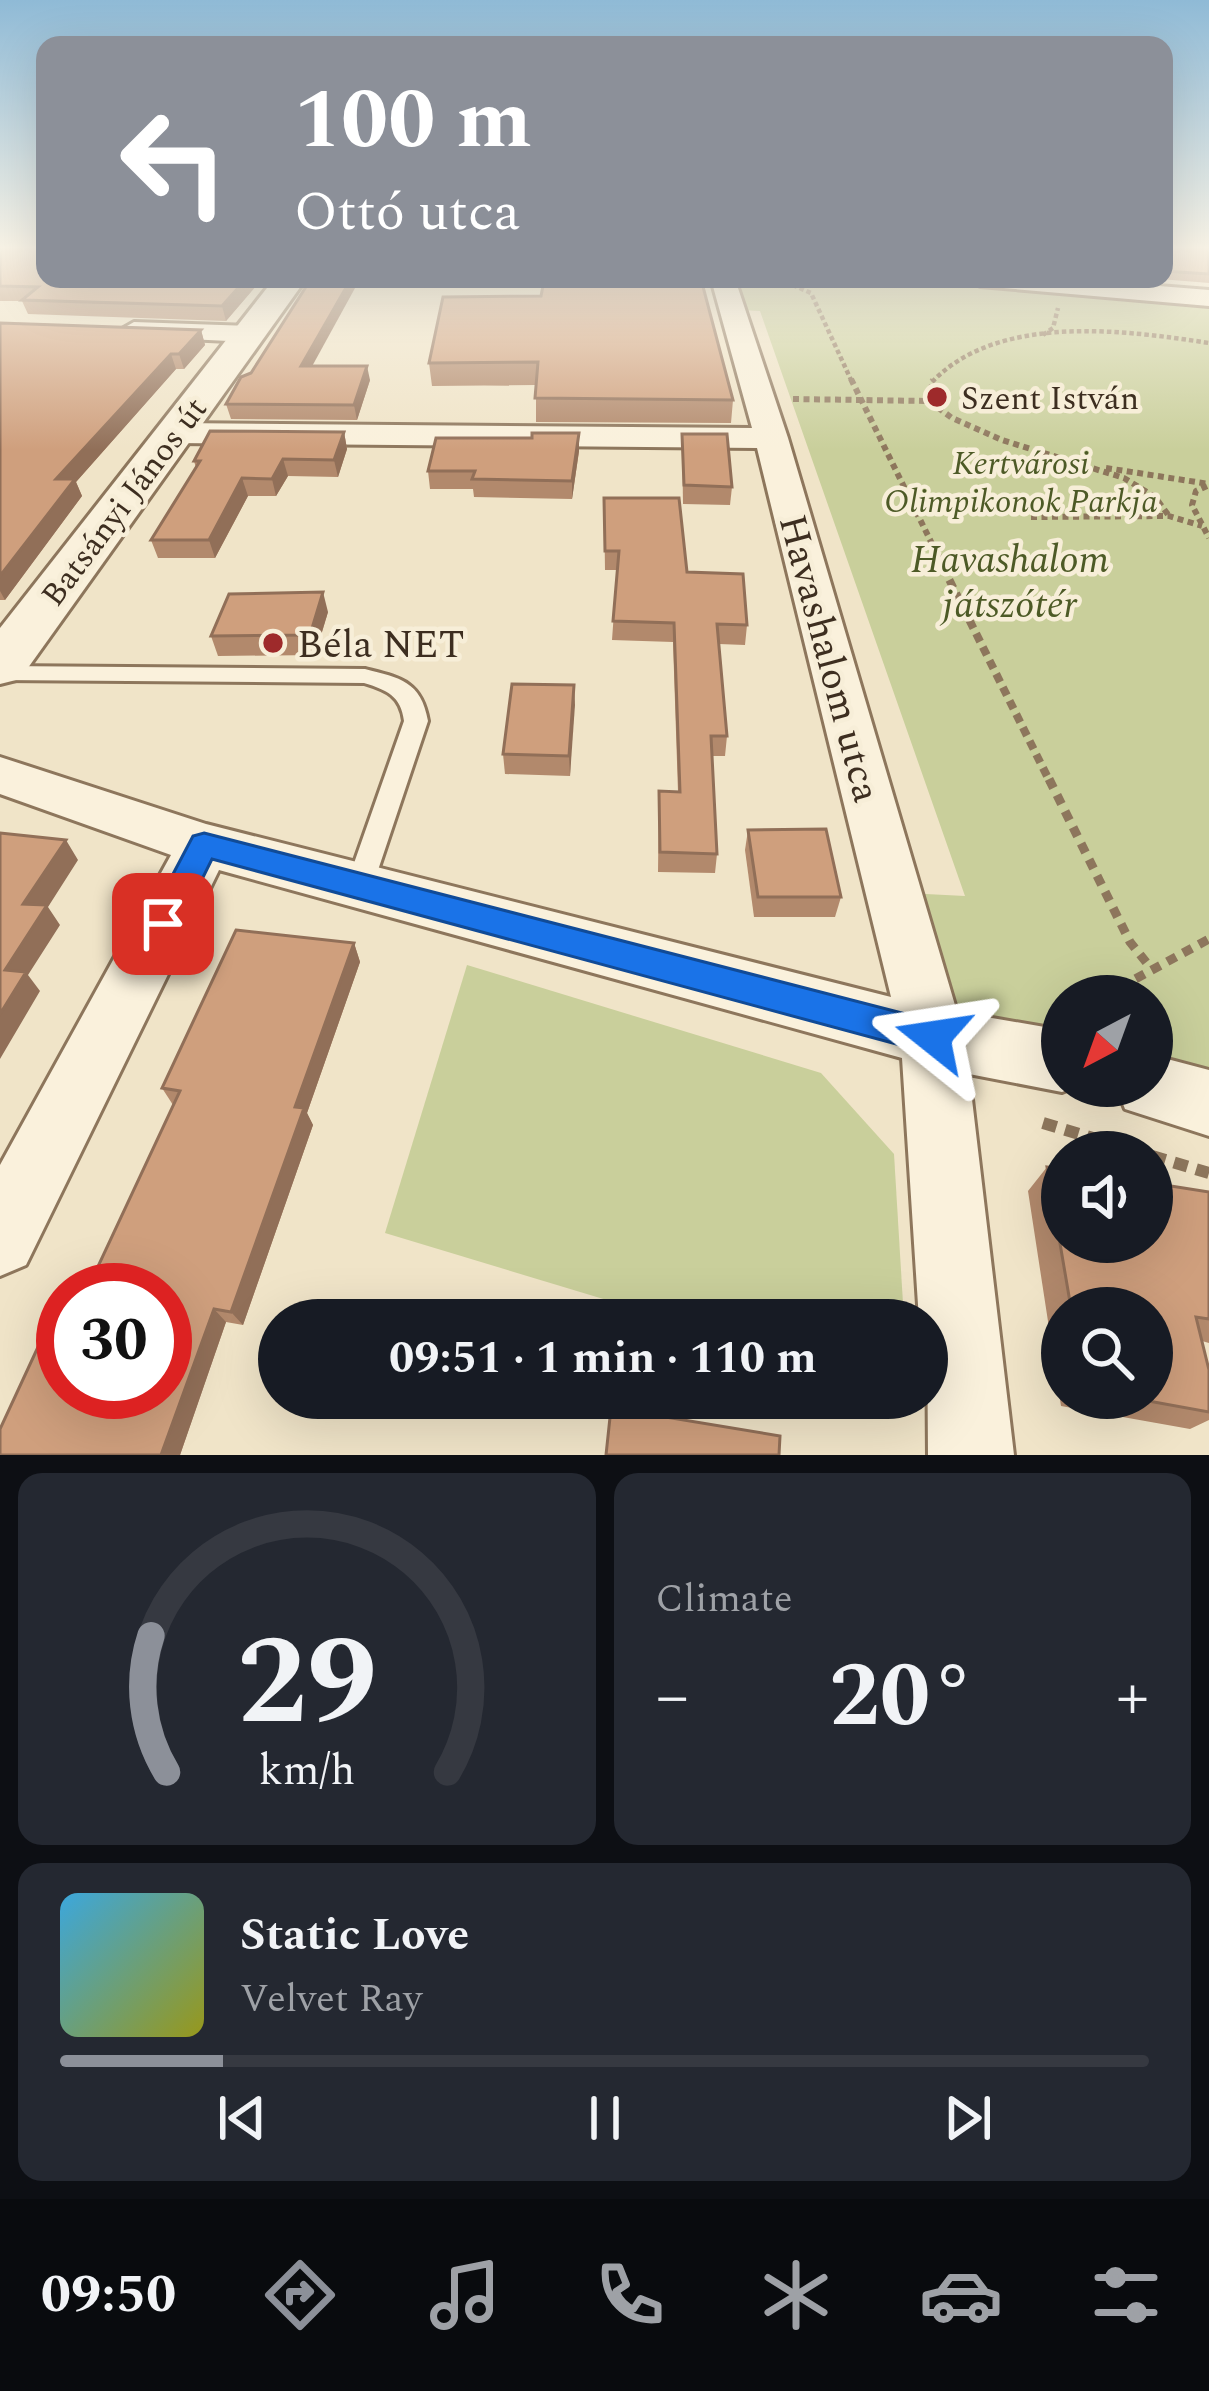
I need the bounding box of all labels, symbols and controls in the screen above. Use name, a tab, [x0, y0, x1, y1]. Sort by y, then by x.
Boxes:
text: 100 m	[294, 57, 532, 185]
icon: left	[96, 84, 252, 240]
text: Ottó utca	[294, 172, 520, 254]
place label: Szent István	[961, 374, 1139, 424]
marker: Szent István	[924, 384, 950, 410]
street label: Batsányi János út	[29, 387, 220, 617]
park label: Kertvárosi Olimpikonok Parkja	[884, 439, 1158, 527]
street label: Havashalom utca	[762, 508, 895, 809]
park label: Havashalom játszótér	[911, 531, 1109, 635]
place label: Béla NET	[297, 616, 465, 675]
marker: Béla NET	[260, 630, 286, 656]
pin	[112, 873, 214, 975]
icon: arrive	[130, 891, 196, 957]
position arrow	[870, 974, 996, 1100]
north arrow	[1041, 975, 1173, 1107]
map controls	[1041, 975, 1173, 1419]
button: sound	[1041, 1131, 1173, 1263]
speed limit sign: 30	[36, 1263, 192, 1419]
button: search	[1041, 1287, 1173, 1419]
text: 09:51 · 1 min · 110 m	[389, 1324, 817, 1393]
text: Climate	[656, 1570, 793, 1629]
text: 29	[237, 1589, 377, 1779]
text: 20°	[829, 1629, 975, 1766]
text: −	[656, 1647, 689, 1748]
text: +	[1116, 1647, 1149, 1748]
text: km/h	[258, 1739, 355, 1804]
text: Static Love	[240, 1901, 469, 1970]
text: Velvet Ray	[240, 1970, 422, 2029]
icon: previous	[209, 2085, 275, 2151]
icon: pause	[572, 2085, 638, 2151]
icon: next	[935, 2085, 1001, 2151]
icon: directions	[258, 2253, 342, 2337]
icon: music	[423, 2253, 507, 2337]
icon: phone	[588, 2253, 672, 2337]
icon: climate	[754, 2253, 838, 2337]
icon: car	[919, 2253, 1003, 2337]
icon: filters	[1084, 2253, 1168, 2337]
text: 09:50	[41, 2254, 176, 2336]

